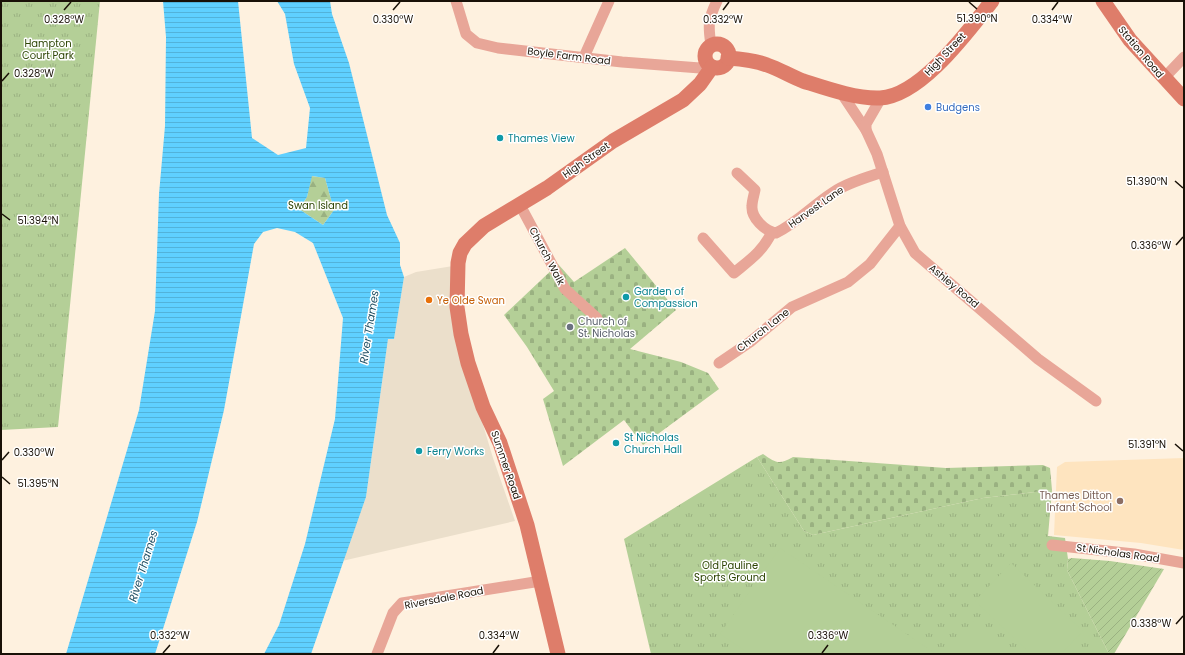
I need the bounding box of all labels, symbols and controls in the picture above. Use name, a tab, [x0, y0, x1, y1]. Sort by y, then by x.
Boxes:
text: 51.390°N	[956, 11, 998, 26]
text: 0.328°W	[44, 12, 84, 27]
text: 0.330°W	[373, 12, 413, 27]
text: 0.332°W	[703, 12, 743, 27]
text: 0.334°W	[1032, 12, 1072, 27]
street label: Station Road	[1115, 23, 1167, 81]
street label: High Street	[921, 29, 969, 79]
park label: Hampton Court Park	[22, 36, 75, 63]
street label: Boyle Farm Road	[526, 43, 612, 69]
text: 0.328°W	[14, 66, 54, 81]
place label: Budgens	[936, 100, 980, 115]
marker: Budgens	[923, 102, 933, 112]
place label: Thames View	[508, 131, 575, 146]
marker: Thames View	[495, 133, 505, 143]
street label: High Street	[559, 138, 613, 182]
text: 51.390°N	[1126, 174, 1168, 189]
street label: Harvest Lane	[785, 182, 847, 232]
park label: Swan Island	[288, 198, 348, 213]
text: 51.394°N	[17, 213, 59, 228]
street label: Church Walk	[525, 224, 569, 288]
text: 0.336°W	[1131, 238, 1171, 253]
street label: Ashley Road	[926, 261, 982, 311]
place label: Garden of Compassion	[634, 284, 698, 311]
water label: River Thames	[355, 289, 383, 365]
marker: Garden of Compassion	[621, 292, 631, 302]
place label: Ye Olde Swan	[437, 293, 505, 308]
marker: Ye Olde Swan	[424, 295, 434, 305]
street label: Church Lane	[734, 305, 792, 355]
place label: Church of St. Nicholas	[578, 314, 635, 341]
marker: Church of St. Nicholas	[565, 322, 575, 332]
street label: Summer Road	[487, 429, 525, 501]
place label: St Nicholas Church Hall	[624, 430, 682, 457]
text: 51.391°N	[1128, 437, 1166, 452]
marker: St Nicholas Church Hall	[611, 438, 621, 448]
place label: Ferry Works	[427, 444, 484, 459]
text: 0.330°W	[14, 445, 54, 460]
marker: Ferry Works	[414, 446, 424, 456]
text: 51.395°N	[17, 476, 59, 491]
place label: Thames Ditton Infant School	[1039, 488, 1112, 515]
marker: Thames Ditton Infant School	[1115, 496, 1125, 506]
water label: River Thames	[125, 528, 162, 604]
street label: St Nicholas Road	[1076, 540, 1160, 566]
park label: Old Pauline Sports Ground	[694, 558, 766, 585]
street label: Riversdale Road	[403, 583, 485, 613]
text: 0.338°W	[1131, 616, 1171, 631]
text: 0.332°W	[150, 628, 190, 643]
text: 0.334°W	[479, 628, 519, 643]
text: 0.336°W	[808, 628, 848, 643]

